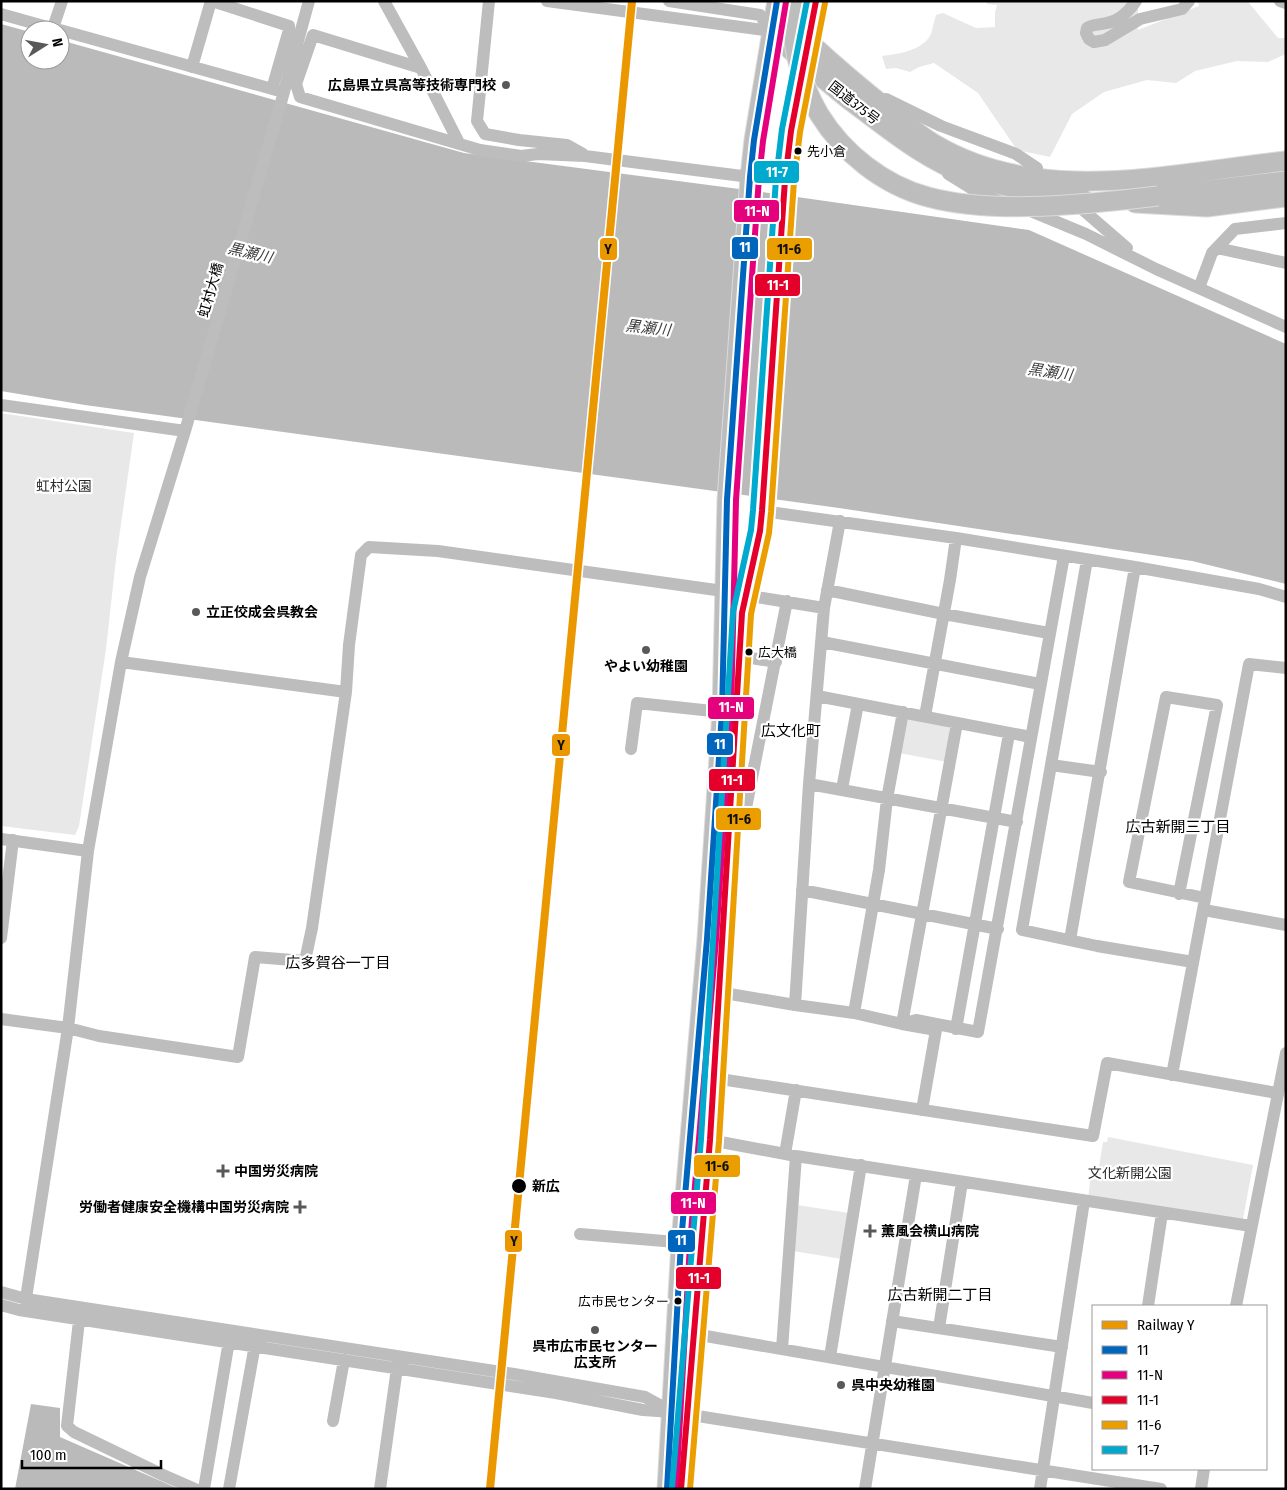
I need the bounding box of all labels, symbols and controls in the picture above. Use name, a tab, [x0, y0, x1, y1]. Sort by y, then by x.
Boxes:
north arrow	[20, 20, 70, 70]
text: N	[48, 37, 66, 48]
place label: 広島県立呉高等技術専門校	[328, 77, 496, 94]
street label: 国道375号	[825, 78, 883, 128]
marker: 広島県立呉高等技術専門校	[500, 79, 512, 91]
place label: 先小倉	[807, 144, 846, 159]
marker: 先小倉	[793, 146, 803, 156]
line badge: 11-7	[753, 160, 800, 184]
text: 11-7	[766, 164, 788, 181]
line badge: 11-N	[733, 199, 780, 223]
text: 11-N	[744, 203, 770, 220]
line badge: 11	[731, 236, 759, 260]
line badge: Y	[599, 237, 618, 261]
line badge: 11-6	[766, 237, 813, 261]
water label: 黒瀬川	[226, 239, 276, 267]
text: 11	[739, 239, 751, 256]
text: Y	[603, 241, 612, 258]
text: 11-6	[777, 241, 801, 258]
street label: 虹村大橋	[195, 261, 227, 319]
line badge: 11-1	[754, 273, 801, 297]
text: 11-1	[767, 277, 789, 294]
water label: 黒瀬川	[625, 317, 673, 340]
water label: 黒瀬川	[1026, 360, 1076, 384]
park label: 虹村公園	[36, 478, 92, 495]
place label: 立正佼成会呉教会	[206, 604, 318, 621]
marker: 立正佼成会呉教会	[190, 606, 202, 618]
marker: やよい幼稚園	[640, 644, 652, 656]
place label: 広大橋	[758, 645, 797, 660]
marker: 広大橋	[744, 647, 754, 657]
place label: やよい幼稚園	[604, 658, 688, 675]
line badge: 11-N	[707, 696, 755, 720]
text: 11-N	[718, 699, 744, 716]
district label: 広文化町	[761, 722, 821, 740]
line badge: 11	[706, 732, 734, 756]
line badge: Y	[551, 733, 571, 757]
text: 11	[714, 736, 726, 753]
text: Y	[556, 737, 565, 754]
line badge: 11-1	[708, 768, 756, 792]
text: 11-1	[721, 772, 743, 789]
line badge: 11-6	[715, 807, 762, 831]
text: 11-6	[727, 811, 751, 828]
district label: 広古新開三丁目	[1125, 818, 1231, 836]
district label: 広多賀谷一丁目	[285, 954, 391, 972]
line badge: 11-6	[693, 1154, 741, 1178]
text: 11-6	[705, 1158, 729, 1175]
place label: 中国労災病院	[234, 1163, 318, 1180]
marker: 中国労災病院	[216, 1164, 230, 1178]
park label: 文化新開公園	[1088, 1165, 1172, 1182]
marker: 新広	[510, 1177, 528, 1195]
place label: 新広	[532, 1178, 560, 1195]
line badge: 11-N	[670, 1191, 717, 1215]
text: 11-N	[680, 1195, 706, 1212]
place label: 労働者健康安全機構中国労災病院	[79, 1199, 289, 1216]
marker: 労働者健康安全機構中国労災病院	[293, 1200, 307, 1214]
place label: 薫風会横山病院	[881, 1223, 979, 1240]
marker: 薫風会横山病院	[863, 1224, 877, 1238]
line badge: Y	[504, 1229, 523, 1253]
line badge: 11	[667, 1229, 696, 1253]
text: 11	[675, 1232, 687, 1249]
text: Y	[509, 1233, 518, 1250]
line badge: 11-1	[675, 1266, 722, 1290]
text: 11-1	[688, 1270, 710, 1287]
district label: 広古新開二丁目	[887, 1286, 993, 1304]
place label: 広市民センター	[578, 1294, 669, 1309]
marker: 広市民センター	[673, 1296, 683, 1306]
legend	[1092, 1305, 1267, 1470]
text: Railway Y	[1137, 1316, 1195, 1334]
marker: 呉市広市民センター 広支所	[589, 1324, 601, 1336]
place label: 呉市広市民センター 広支所	[532, 1338, 658, 1371]
text: 11	[1137, 1341, 1149, 1359]
text: 11-N	[1137, 1366, 1163, 1384]
place label: 呉中央幼稚園	[851, 1377, 935, 1394]
marker: 呉中央幼稚園	[835, 1379, 847, 1391]
text: 11-1	[1137, 1391, 1159, 1409]
text: 11-6	[1137, 1416, 1161, 1434]
scale bar	[22, 1438, 161, 1470]
text: 11-7	[1137, 1441, 1159, 1459]
text: 100 m	[30, 1446, 67, 1464]

